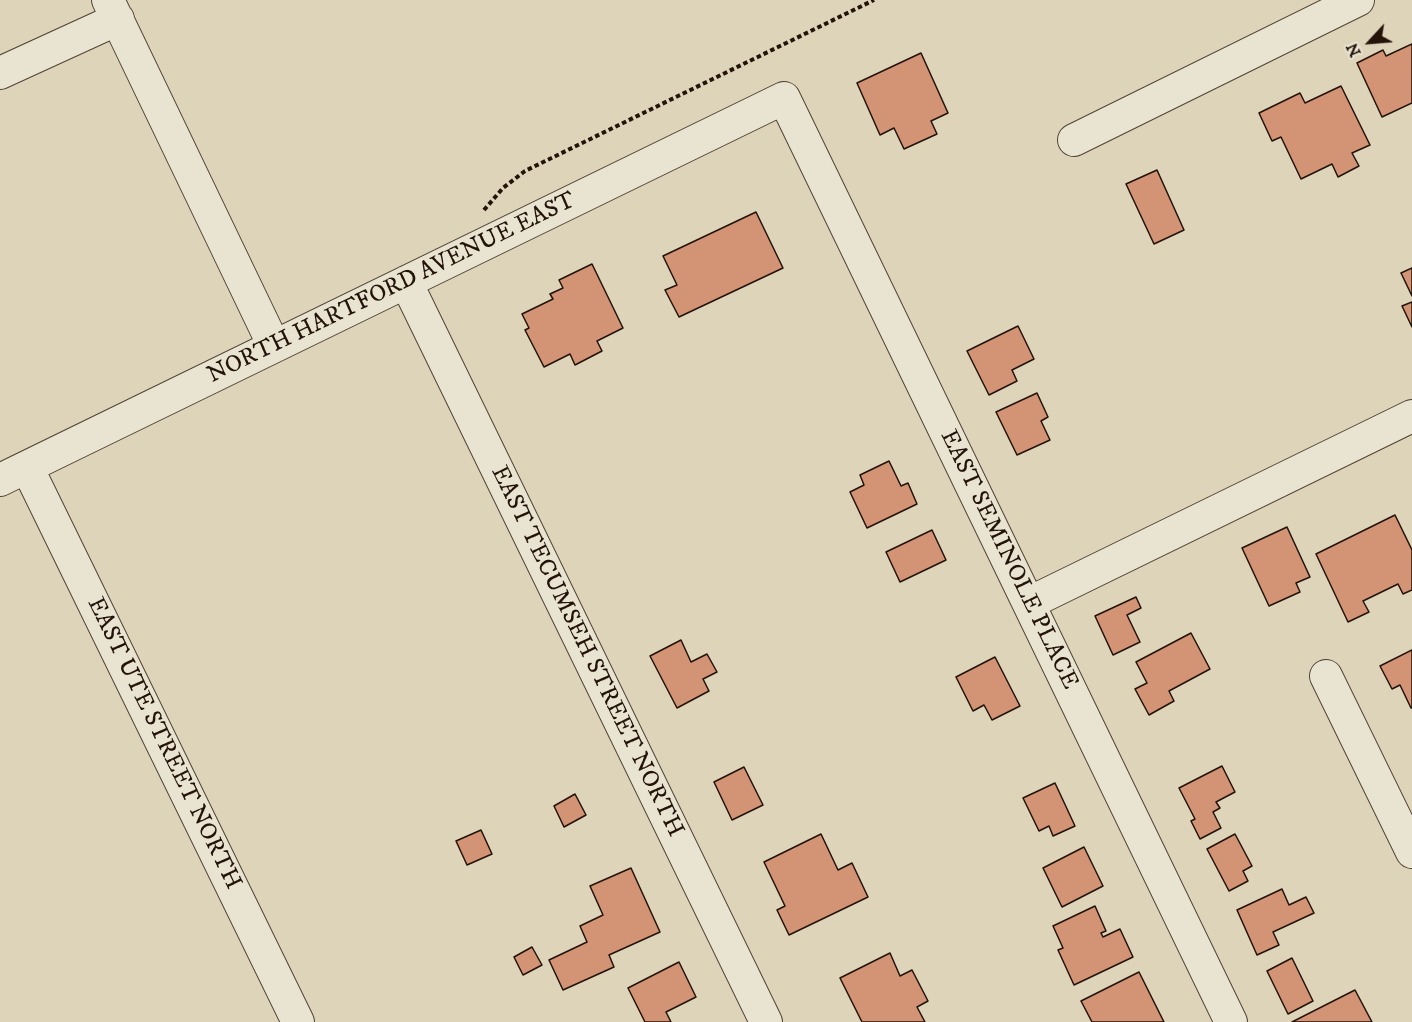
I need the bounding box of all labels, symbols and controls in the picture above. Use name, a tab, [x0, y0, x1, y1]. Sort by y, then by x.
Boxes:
north arrow	[1340, 12, 1400, 72]
text: N	[1342, 40, 1366, 60]
street label: NORTH HARTFORD AVENUE EAST	[203, 187, 581, 391]
street label: EAST SEMINOLE PLACE	[933, 426, 1083, 694]
street label: EAST TECUMSEH STREET NORTH	[483, 462, 689, 842]
street label: EAST UTE STREET NORTH	[80, 593, 246, 895]

